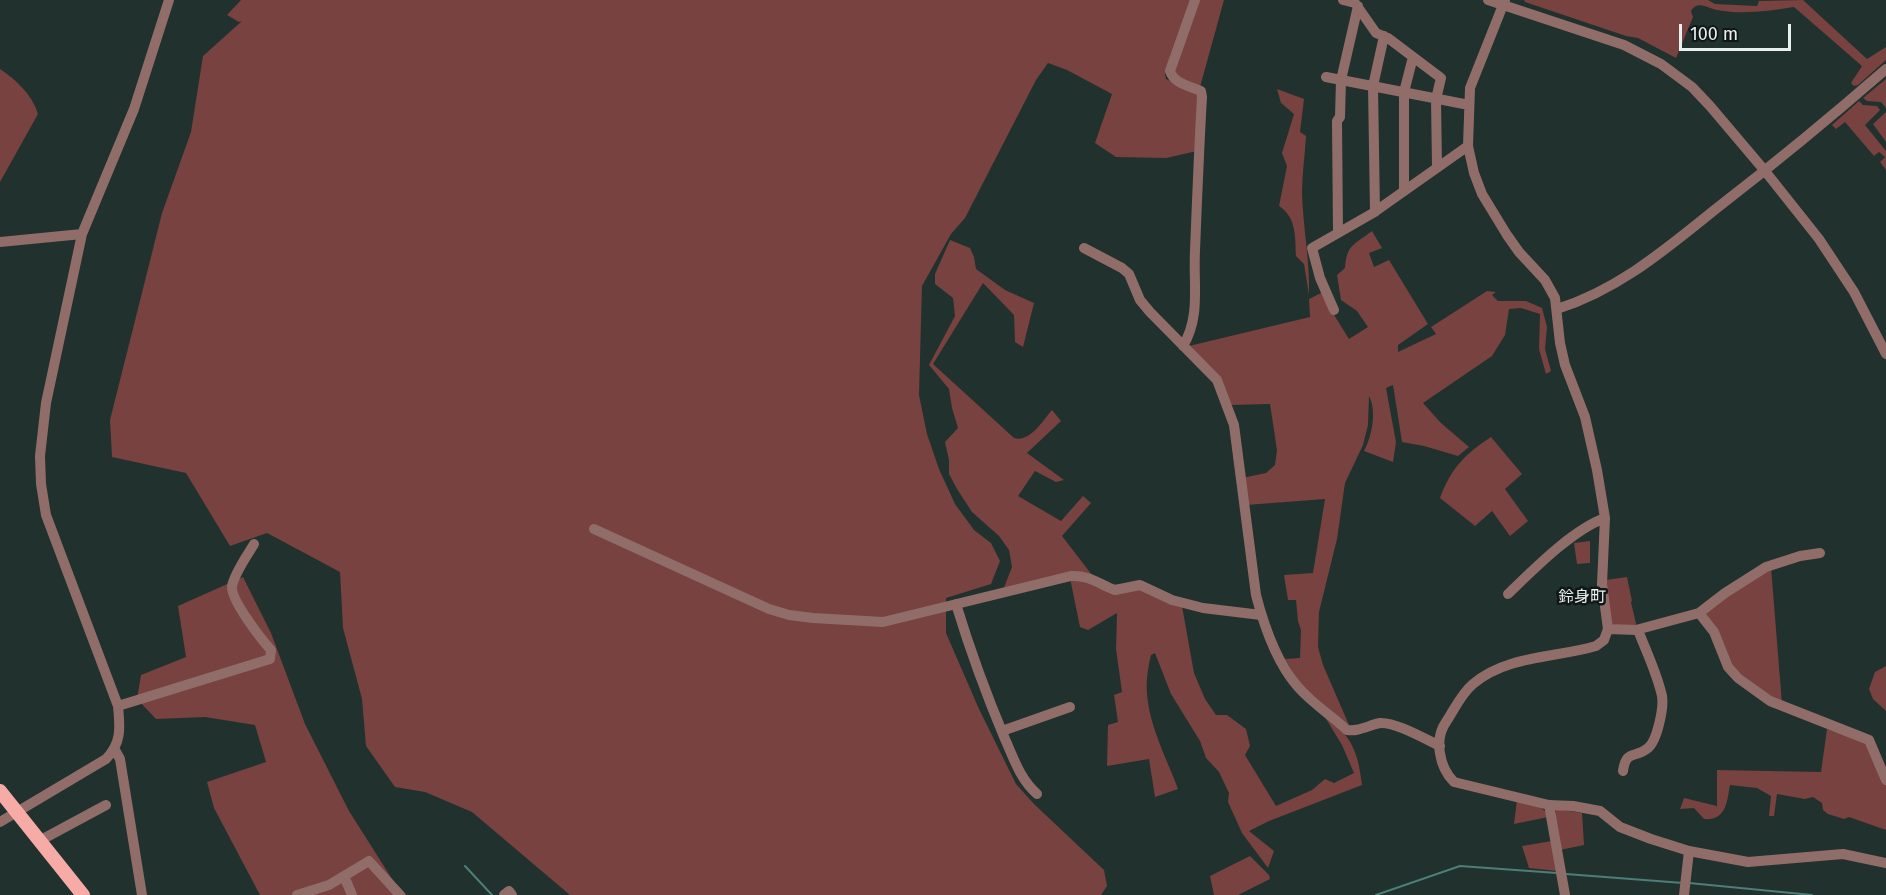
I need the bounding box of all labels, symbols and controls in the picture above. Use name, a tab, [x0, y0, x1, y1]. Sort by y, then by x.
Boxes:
scale bar	[1682, 12, 1794, 50]
text: 100 m	[1690, 23, 1738, 45]
district label: 鈴身町	[1558, 588, 1606, 608]

